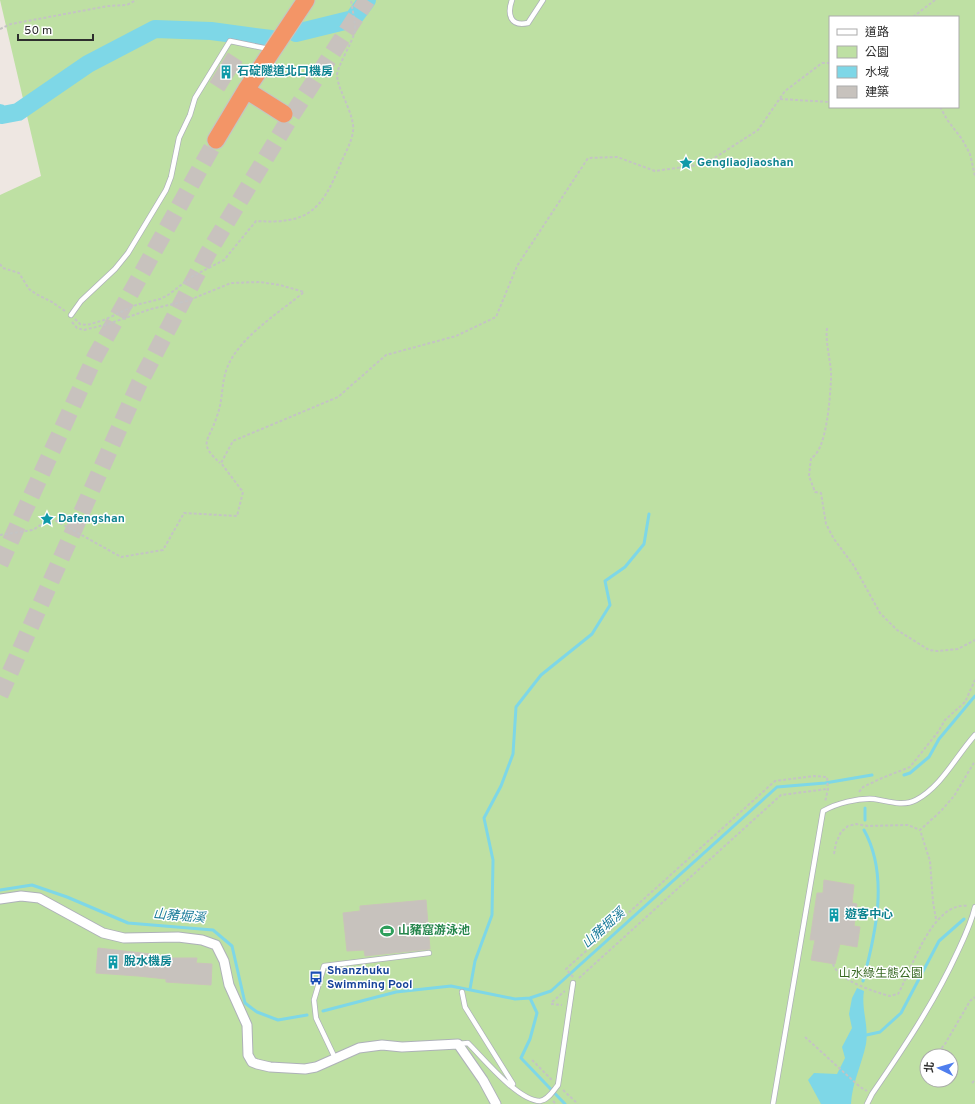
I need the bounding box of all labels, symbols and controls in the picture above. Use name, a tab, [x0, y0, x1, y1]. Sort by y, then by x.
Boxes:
scale bar	[18, 16, 93, 42]
legend	[829, 16, 959, 108]
text: 50 m	[24, 23, 52, 39]
text: 道路	[865, 25, 889, 41]
text: 公園	[865, 45, 889, 61]
building icon: 石碇隧道北口機房	[218, 64, 234, 80]
place label: 石碇隧道北口機房	[237, 64, 333, 80]
text: 水域	[865, 65, 889, 81]
text: 建築	[865, 85, 889, 101]
place icon: Gengliaojiaoshan	[678, 155, 694, 171]
place label: Gengliaojiaoshan	[697, 155, 794, 171]
place icon: Dafengshan	[39, 511, 55, 527]
place label: Dafengshan	[58, 511, 125, 527]
water label: 山豬堀溪	[579, 904, 630, 952]
water label: 山豬堀溪	[152, 907, 208, 927]
building icon: 遊客中心	[826, 907, 842, 923]
place label: 遊客中心	[845, 907, 893, 923]
sports icon: 山豬窟游泳池	[379, 923, 395, 939]
place label: 山豬窟游泳池	[398, 923, 470, 939]
building icon: 脫水機房	[105, 954, 121, 970]
place label: 脫水機房	[124, 954, 172, 970]
place label: Shanzhuku Swimming Pool	[327, 963, 413, 993]
park label: 山水綠生態公園	[839, 966, 923, 982]
bus stop icon: Shanzhuku Swimming Pool	[308, 970, 324, 986]
north arrow	[919, 1048, 959, 1088]
text: 北	[923, 1061, 937, 1073]

